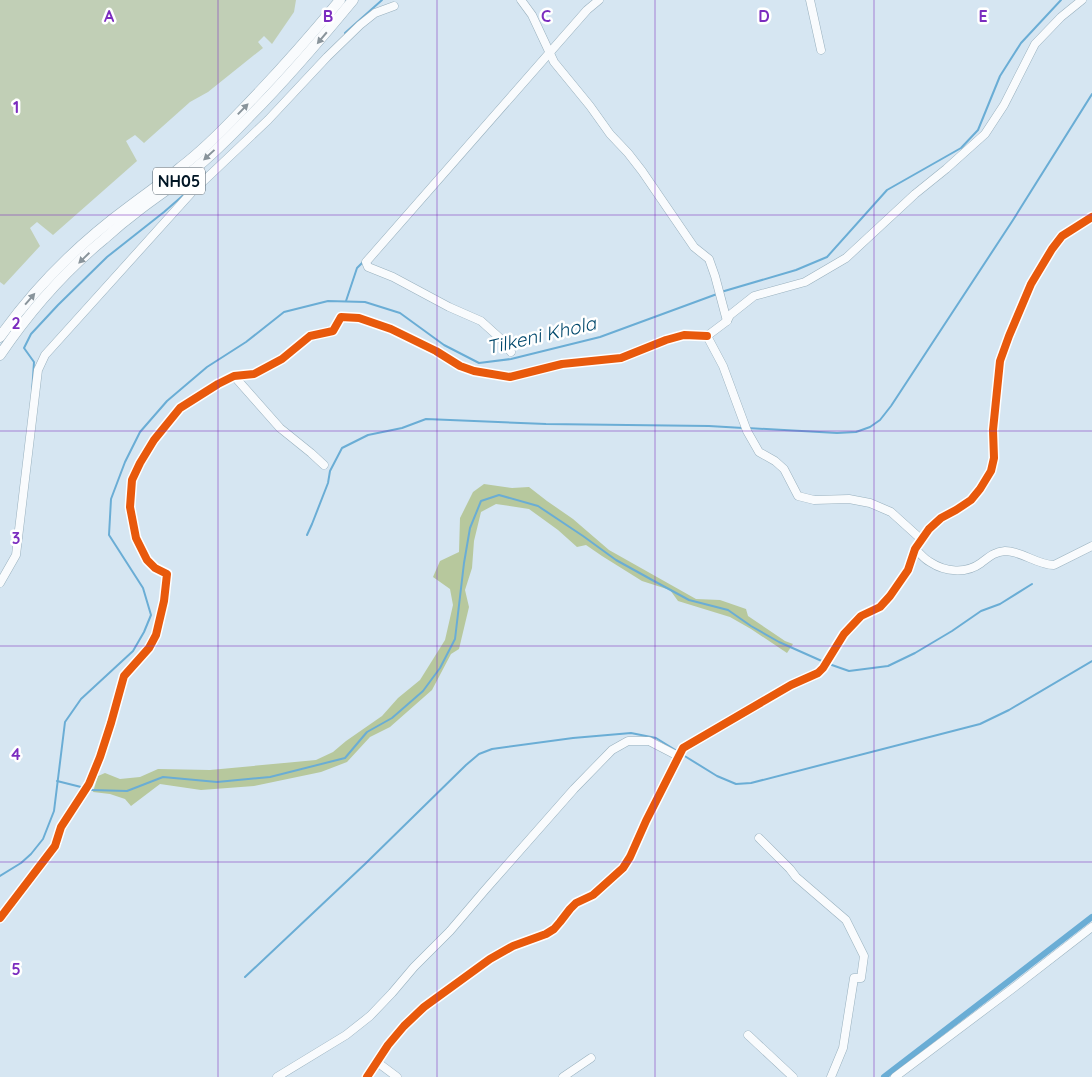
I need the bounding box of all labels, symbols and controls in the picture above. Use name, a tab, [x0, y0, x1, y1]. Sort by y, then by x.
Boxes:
text: A	[104, 6, 115, 26]
text: B	[323, 6, 333, 26]
text: C	[541, 6, 551, 26]
text: D	[758, 6, 770, 26]
text: E	[978, 6, 988, 26]
one-way arrow	[316, 31, 327, 44]
text: 1	[13, 97, 19, 117]
one-way arrow	[236, 104, 248, 116]
one-way arrow	[204, 149, 216, 161]
road number: NH05	[153, 168, 205, 195]
one-way arrow	[78, 252, 90, 264]
one-way arrow	[24, 293, 36, 305]
water label: Tilkeni Khola	[484, 310, 600, 359]
text: 2	[11, 313, 21, 333]
text: 3	[12, 528, 20, 548]
text: 4	[11, 744, 21, 764]
text: 5	[11, 959, 21, 979]

